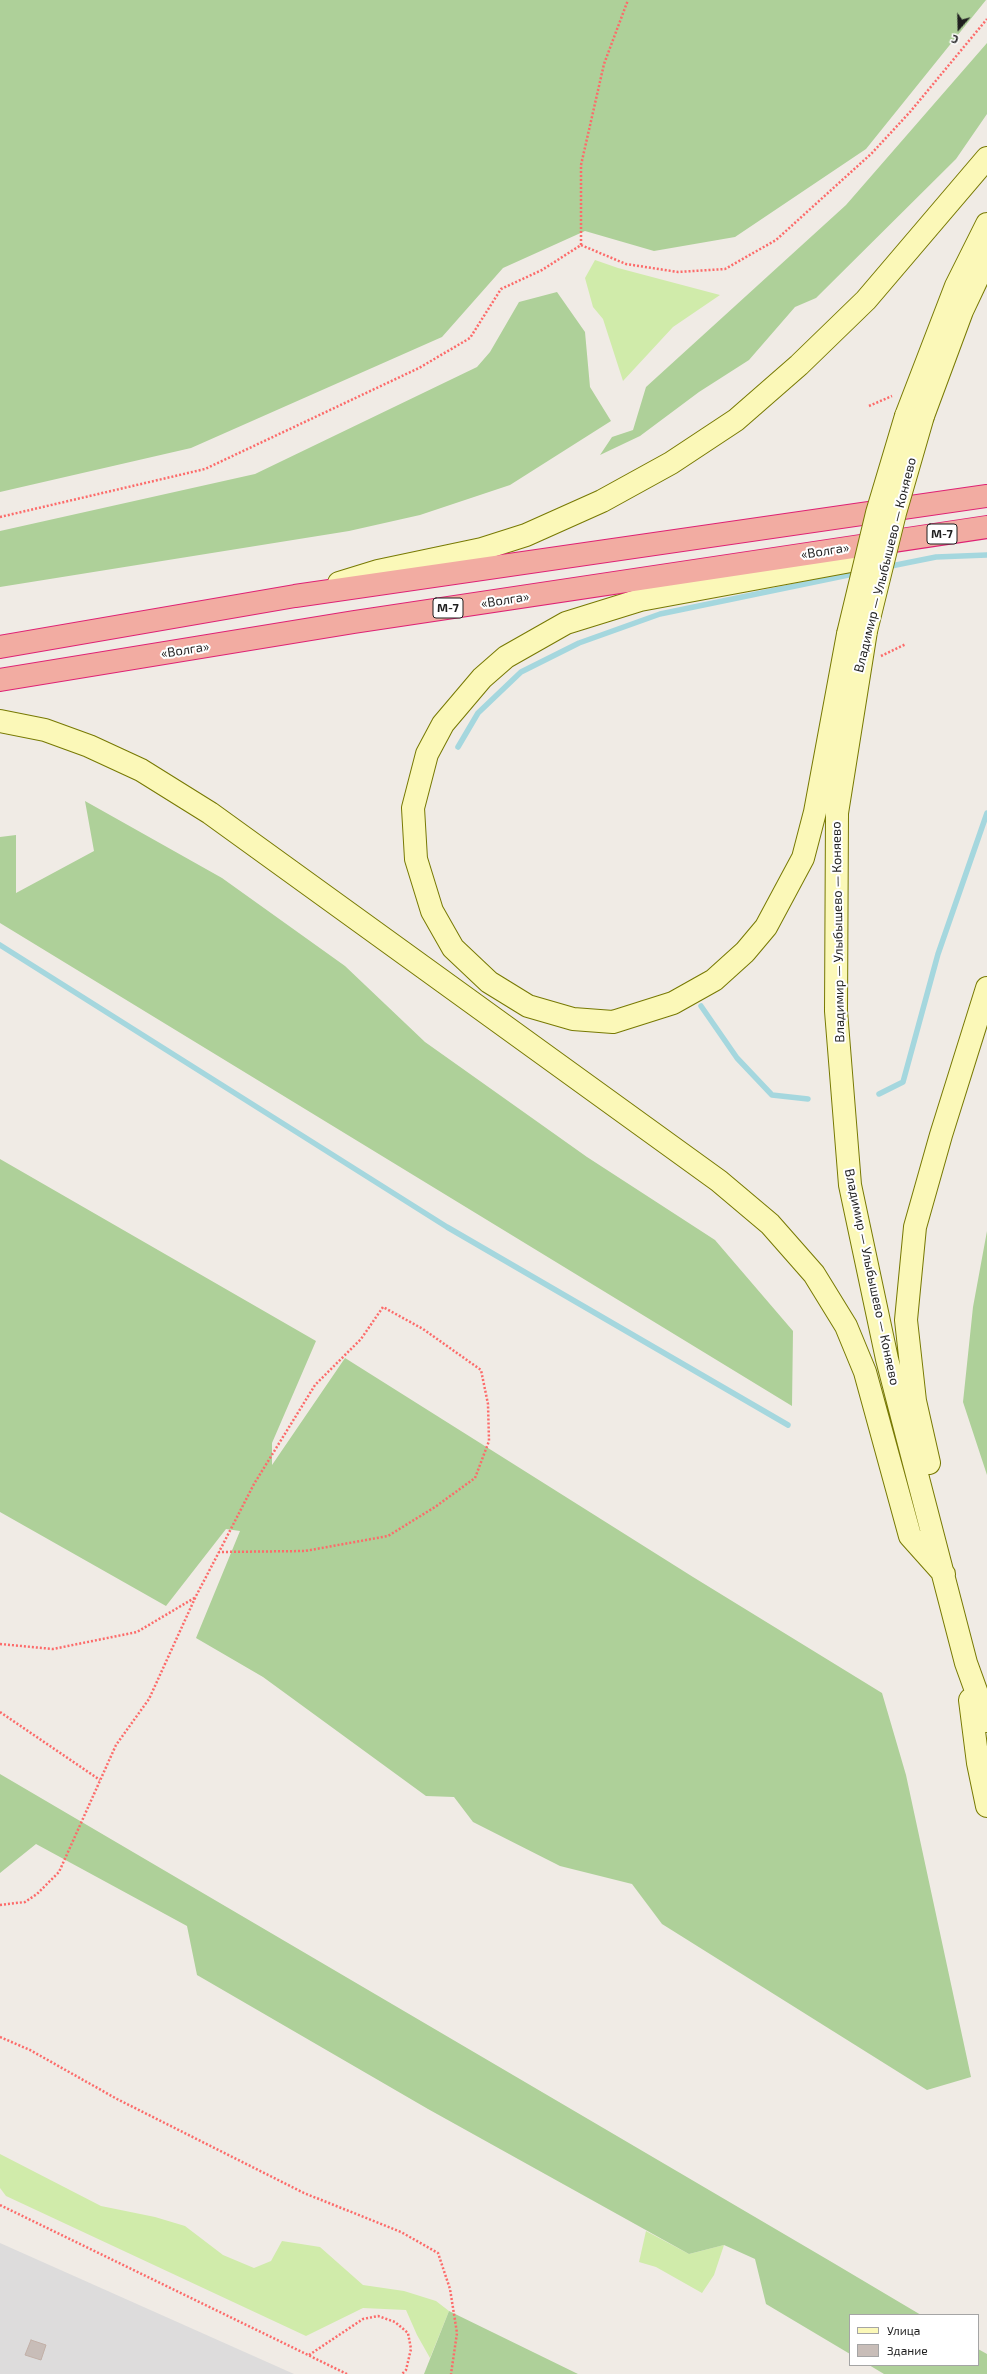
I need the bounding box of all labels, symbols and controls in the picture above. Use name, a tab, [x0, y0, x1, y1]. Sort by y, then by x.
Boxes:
north arrow	[939, 8, 979, 48]
text: С	[949, 33, 960, 47]
street label: Владимир — Улыбышево — Коняево	[851, 456, 919, 674]
road number: М-7	[927, 524, 957, 544]
street label: «Волга»	[800, 540, 850, 562]
street label: «Волга»	[480, 589, 530, 611]
road number: М-7	[433, 598, 463, 618]
street label: «Волга»	[160, 639, 210, 661]
street label: Владимир — Улыбышево — Коняево	[828, 821, 848, 1043]
street label: Владимир — Улыбышево — Коняево	[841, 1167, 903, 1387]
legend	[849, 2314, 979, 2366]
text: Улица	[887, 2323, 920, 2337]
text: Здание	[887, 2343, 928, 2357]

